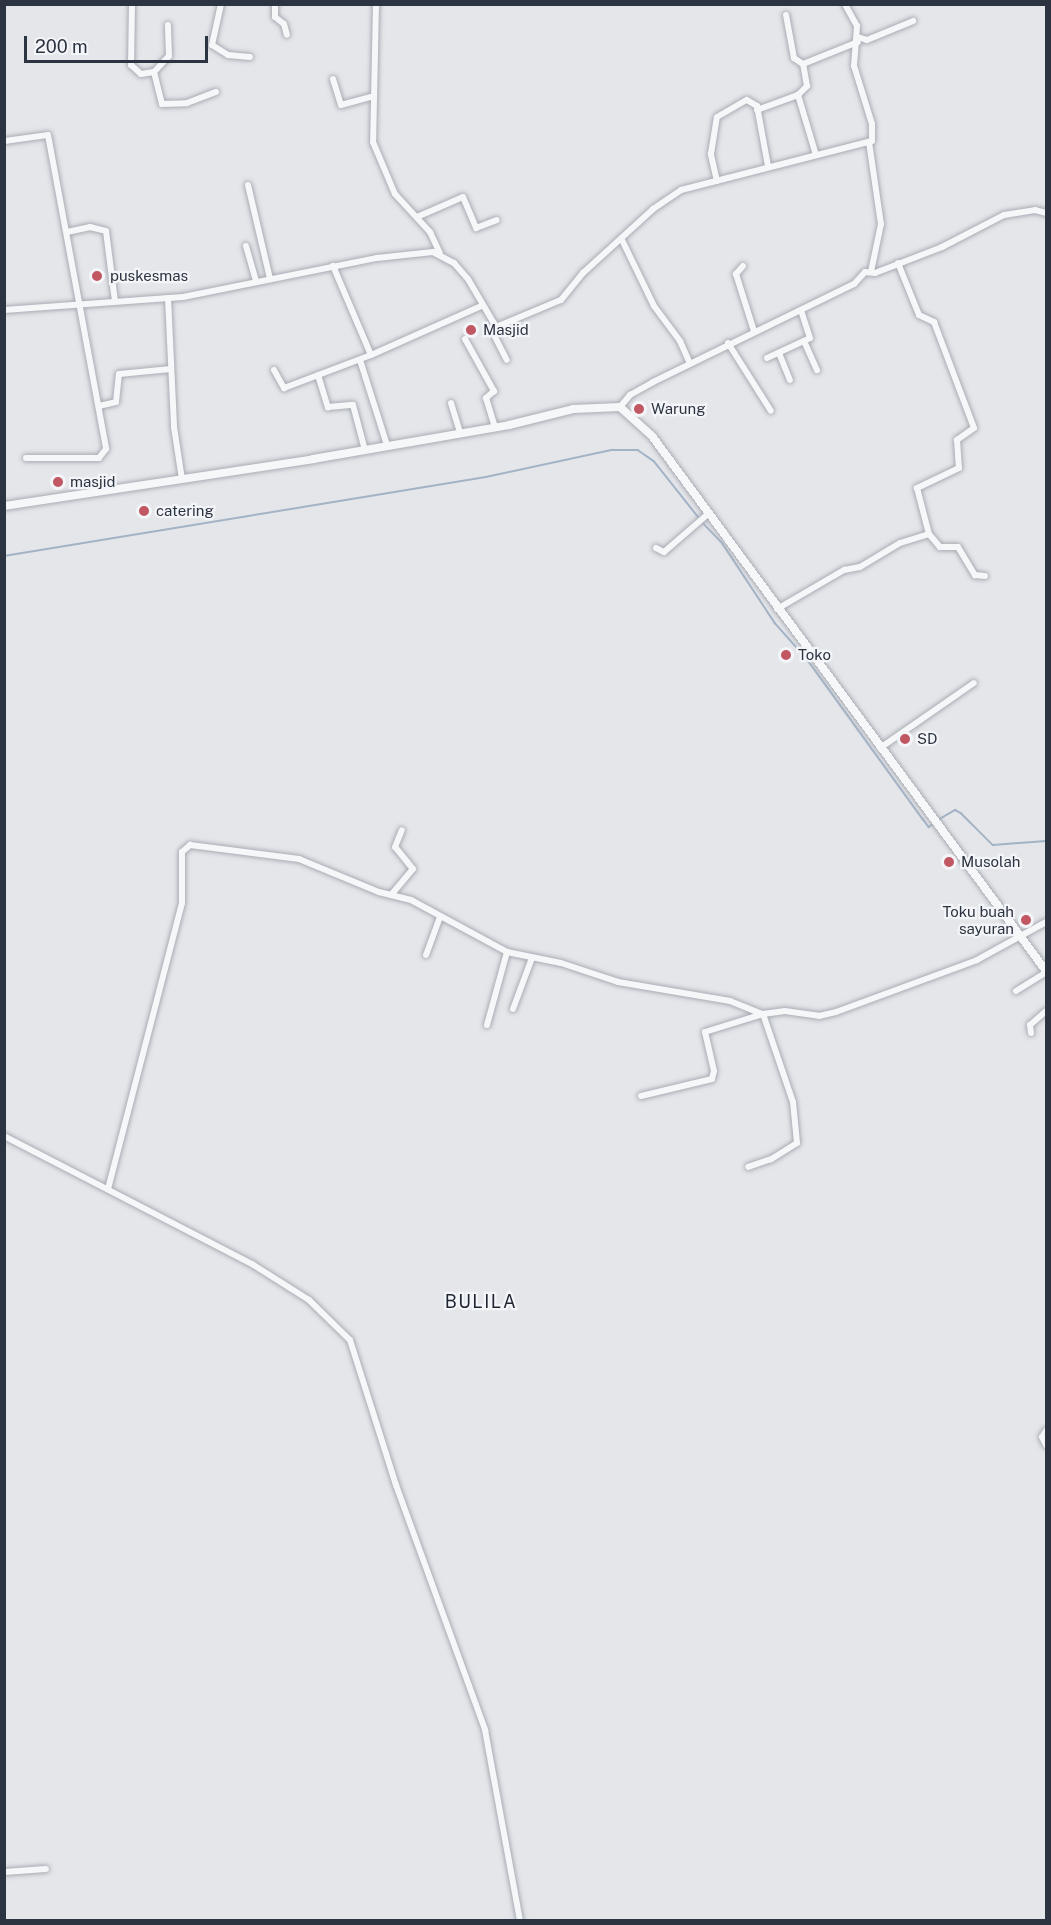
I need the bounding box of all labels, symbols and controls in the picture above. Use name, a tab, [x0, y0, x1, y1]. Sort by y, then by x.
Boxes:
scale bar	[27, 24, 212, 62]
text: 200 m	[35, 36, 88, 57]
marker: puskesmas	[88, 267, 106, 285]
place label: puskesmas	[110, 267, 188, 285]
place label: Masjid	[483, 321, 529, 339]
marker: Masjid	[464, 323, 478, 337]
place label: Warung	[651, 400, 706, 418]
marker: Warung	[632, 402, 646, 416]
place label: masjid	[70, 473, 115, 491]
marker: masjid	[51, 475, 65, 489]
place label: catering	[156, 502, 214, 520]
marker: catering	[137, 504, 151, 518]
place label: Toko	[798, 646, 831, 664]
marker: Toko	[779, 648, 793, 662]
place label: SD	[917, 730, 937, 748]
marker: SD	[898, 732, 912, 746]
place label: Musolah	[961, 853, 1020, 871]
marker: Musolah	[942, 855, 956, 869]
place label: Toku buah sayuran	[942, 902, 1014, 937]
marker: Toku buah sayuran	[1019, 913, 1033, 927]
district label: BULILA	[445, 1291, 517, 1313]

